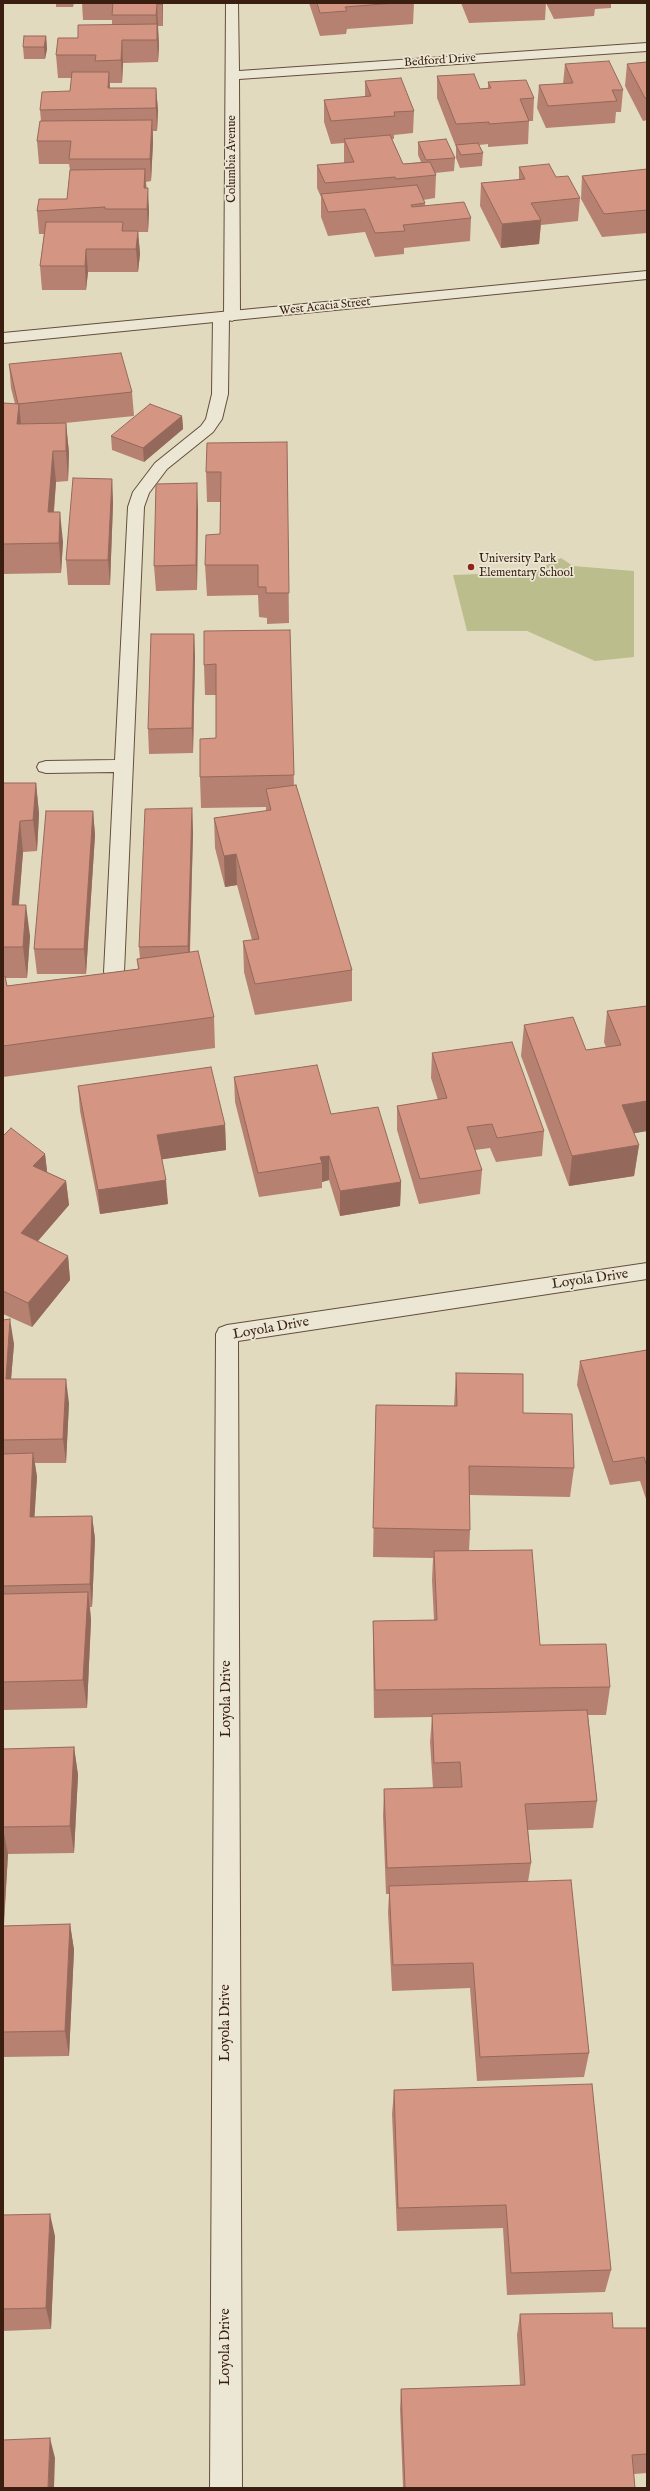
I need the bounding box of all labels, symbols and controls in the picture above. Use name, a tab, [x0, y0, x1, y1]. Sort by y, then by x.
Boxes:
street label: Bedford Drive	[404, 51, 476, 71]
street label: Columbia Avenue	[226, 115, 240, 203]
street label: West Acacia Street	[279, 295, 371, 319]
place label: University Park Elementary School	[479, 553, 573, 581]
marker: University Park Elementary School	[466, 562, 476, 572]
street label: Loyola Drive	[551, 1266, 629, 1294]
street label: Loyola Drive	[232, 1314, 310, 1344]
street label: Loyola Drive	[219, 1660, 235, 1738]
street label: Loyola Drive	[218, 1984, 234, 2062]
street label: Loyola Drive	[218, 2308, 234, 2386]

